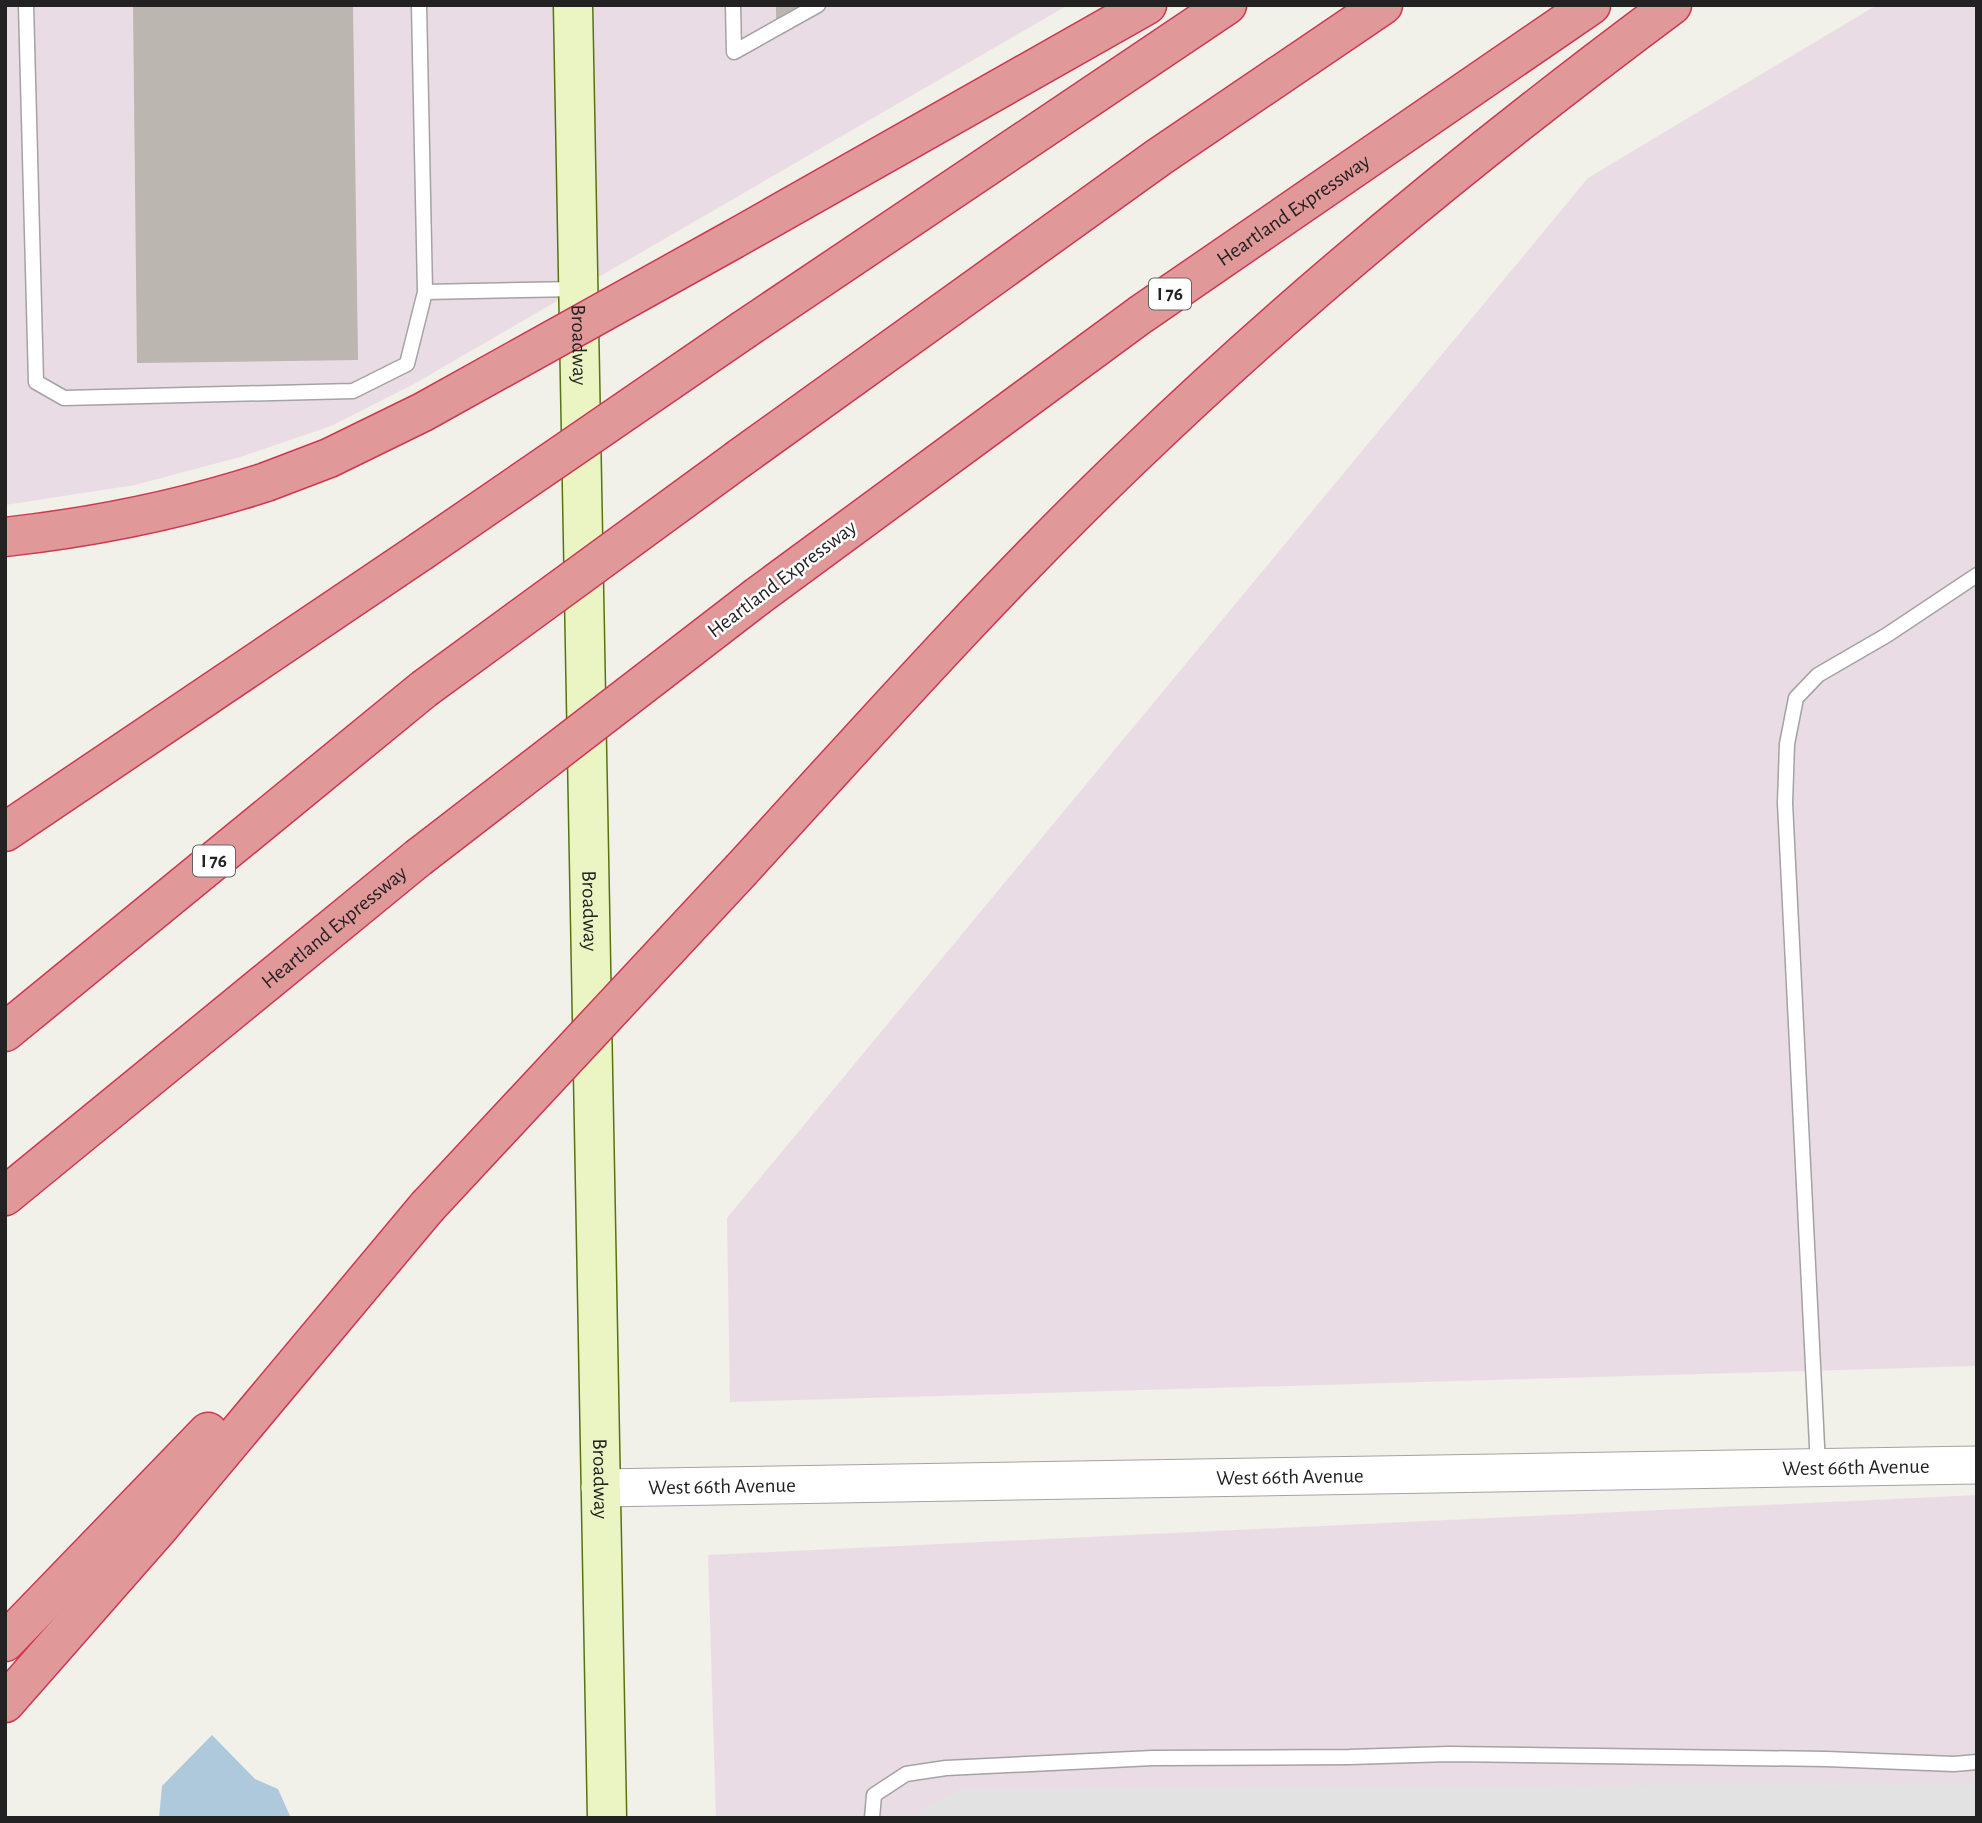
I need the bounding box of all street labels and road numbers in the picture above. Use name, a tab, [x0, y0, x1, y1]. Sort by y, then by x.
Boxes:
street label: Heartland Expressway	[1213, 150, 1373, 270]
road number: I 76	[1149, 278, 1191, 310]
street label: Broadway	[568, 304, 591, 386]
street label: Heartland Expressway	[704, 516, 860, 642]
road number: I 76	[193, 846, 235, 876]
street label: Heartland Expressway	[257, 862, 410, 992]
street label: Broadway	[579, 870, 601, 952]
street label: Broadway	[589, 1438, 612, 1519]
street label: West 66th Avenue	[1782, 1455, 1930, 1479]
street label: West 66th Avenue	[1216, 1465, 1364, 1488]
street label: West 66th Avenue	[648, 1474, 796, 1498]

